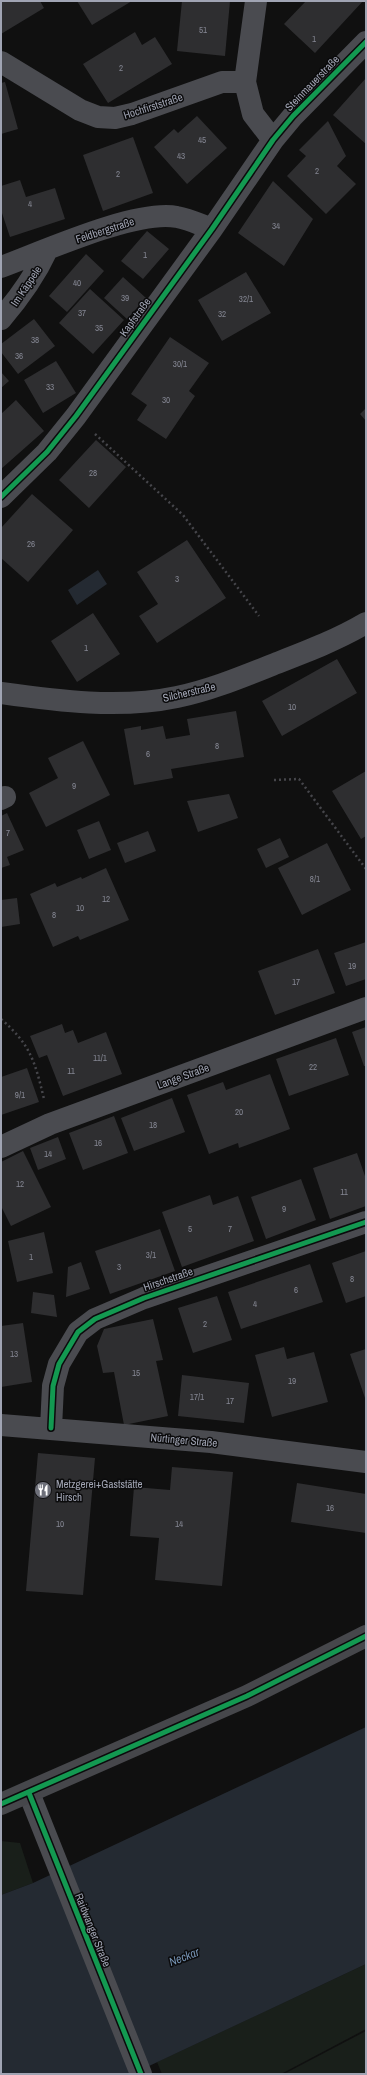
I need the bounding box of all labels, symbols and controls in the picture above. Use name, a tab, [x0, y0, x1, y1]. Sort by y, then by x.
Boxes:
house number: 51	[199, 24, 207, 36]
house number: 1	[312, 33, 316, 45]
street label: Steinmauerstraße	[282, 52, 342, 114]
house number: 2	[119, 62, 123, 74]
street label: Hochfirststraße	[122, 90, 184, 122]
house number: 45	[198, 134, 206, 146]
house number: 43	[177, 150, 185, 162]
house number: 2	[315, 165, 319, 177]
house number: 2	[116, 168, 120, 180]
house number: 4	[28, 198, 32, 210]
street label: Feldbergstraße	[74, 214, 136, 246]
house number: 34	[272, 220, 280, 232]
house number: 1	[143, 249, 147, 261]
street label: Im Käppele	[7, 263, 45, 309]
house number: 40	[73, 277, 81, 289]
house number: 39	[121, 292, 129, 304]
house number: 32/1	[239, 293, 253, 305]
street label: Kapfstraße	[116, 295, 154, 339]
house number: 37	[78, 307, 86, 319]
house number: 32	[218, 308, 226, 320]
house number: 35	[95, 322, 103, 334]
house number: 38	[31, 334, 39, 346]
house number: 36	[15, 350, 23, 362]
house number: 30/1	[173, 358, 187, 370]
house number: 33	[46, 381, 54, 393]
house number: 30	[162, 394, 170, 406]
house number: 28	[89, 467, 97, 479]
house number: 26	[27, 538, 35, 550]
house number: 3	[175, 573, 179, 585]
house number: 1	[84, 642, 88, 654]
street label: Silcherstraße	[161, 679, 217, 705]
house number: 10	[288, 701, 296, 713]
house number: 8	[215, 740, 219, 752]
house number: 6	[146, 748, 150, 760]
house number: 9	[72, 780, 76, 792]
house number: 7	[6, 827, 10, 839]
house number: 8/1	[310, 873, 320, 885]
house number: 12	[102, 893, 110, 905]
house number: 10	[76, 902, 84, 914]
house number: 8	[52, 909, 56, 921]
house number: 19	[348, 960, 356, 972]
house number: 17	[292, 976, 300, 988]
house number: 11/1	[93, 1052, 107, 1064]
street label: Lange Straße	[155, 1060, 211, 1092]
house number: 22	[309, 1061, 317, 1073]
house number: 11	[67, 1065, 75, 1077]
house number: 9/1	[15, 1089, 25, 1101]
house number: 20	[235, 1106, 243, 1118]
house number: 18	[149, 1119, 157, 1131]
house number: 16	[94, 1137, 102, 1149]
house number: 14	[44, 1148, 52, 1160]
house number: 12	[16, 1178, 24, 1190]
house number: 11	[340, 1186, 348, 1198]
house number: 9	[282, 1203, 286, 1215]
house number: 5	[188, 1223, 192, 1235]
house number: 7	[228, 1223, 232, 1235]
house number: 3/1	[146, 1249, 156, 1261]
house number: 1	[29, 1251, 33, 1263]
house number: 3	[117, 1261, 121, 1273]
street label: Hirschstraße	[141, 1264, 195, 1294]
house number: 8	[350, 1273, 354, 1285]
house number: 6	[294, 1284, 298, 1296]
house number: 4	[253, 1298, 257, 1310]
house number: 2	[203, 1318, 207, 1330]
house number: 13	[10, 1348, 18, 1360]
house number: 15	[132, 1367, 140, 1379]
house number: 19	[288, 1375, 296, 1387]
house number: 17/1	[190, 1391, 204, 1403]
house number: 17	[226, 1395, 234, 1407]
street label: Nürtinger Straße	[150, 1430, 218, 1450]
place label: Metzgerei+Gaststätte Hirsch	[56, 1477, 143, 1504]
restaurant icon: Metzgerei+Gaststätte Hirsch	[33, 1480, 53, 1500]
house number: 16	[326, 1502, 334, 1514]
house number: 10	[56, 1518, 64, 1530]
house number: 14	[175, 1518, 183, 1530]
street label: Raidwanger Straße	[72, 1891, 114, 1969]
water label: Neckar	[167, 1944, 202, 1970]

